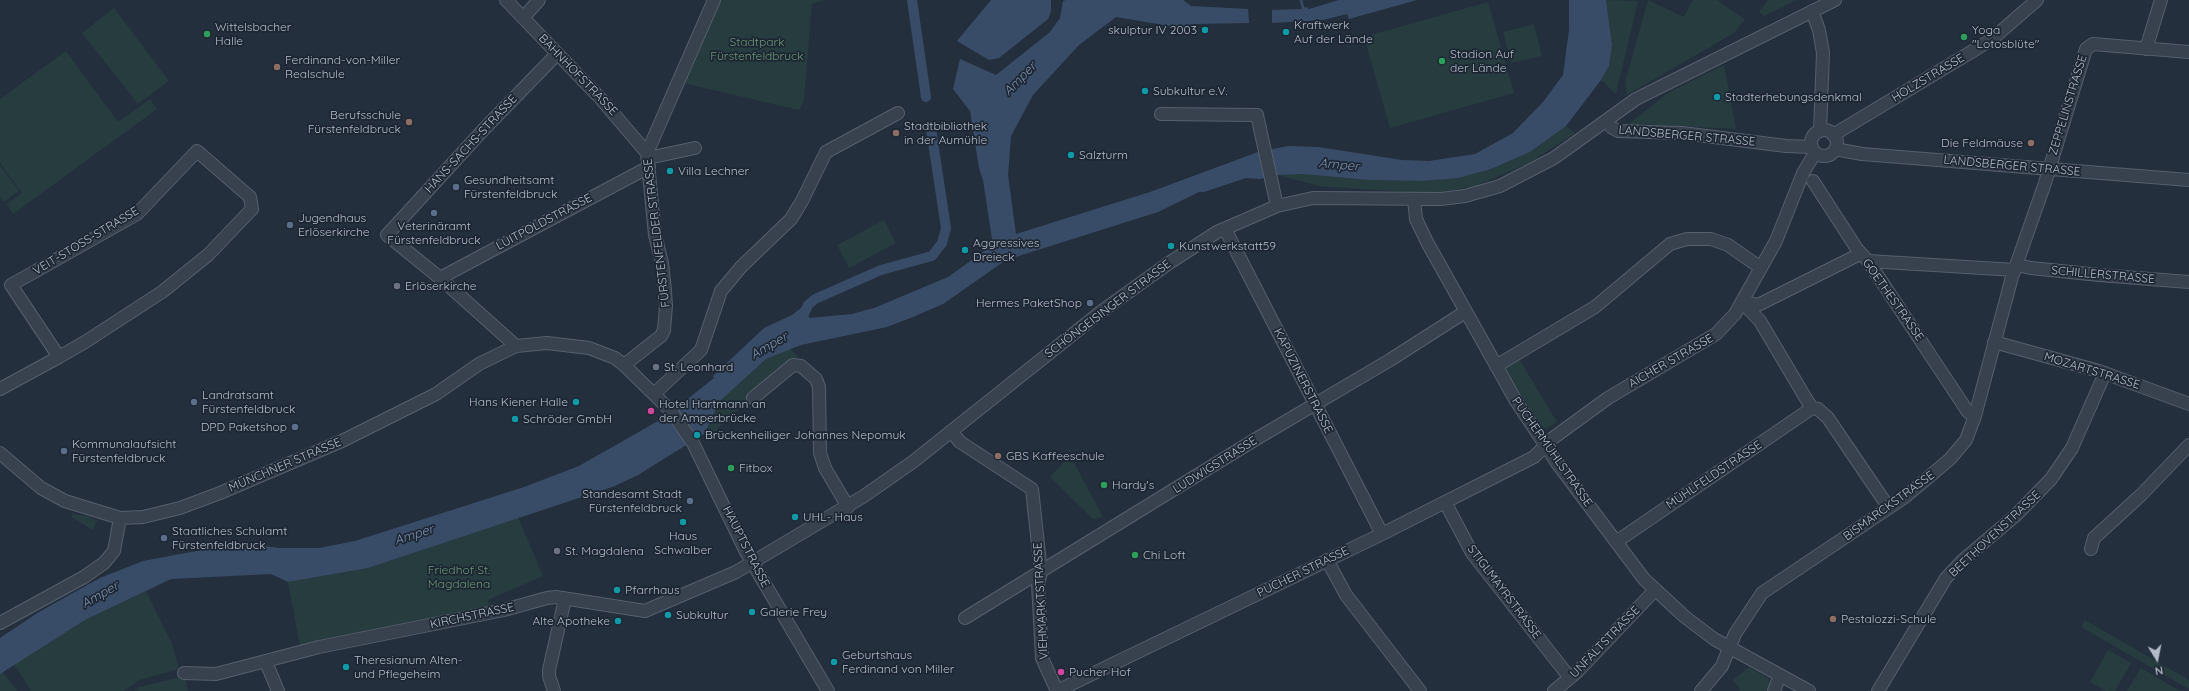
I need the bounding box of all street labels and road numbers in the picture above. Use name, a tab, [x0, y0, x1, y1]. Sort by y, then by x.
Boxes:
street label: BAHNHOFSTRASSE	[535, 31, 621, 119]
street label: HOLZSTRASSE	[1889, 51, 1967, 105]
street label: ZEPPELINSTRASSE	[2046, 53, 2090, 157]
street label: HANS-SACHS-STRASSE	[422, 92, 520, 196]
street label: LANDSBERGER STRASSE	[1618, 123, 1756, 149]
street label: LANDSBERGER STRASSE	[1943, 153, 2081, 179]
street label: FÜRSTENFELDER STRASSE	[641, 158, 673, 308]
street label: LUITPOLDSTRASSE	[494, 191, 594, 253]
street label: VEIT-STOSS-STRASSE	[30, 204, 142, 278]
street label: GOETHESTRASSE	[1859, 256, 1927, 344]
street label: SCHÖNGEISINGER STRASSE	[1042, 257, 1174, 361]
street label: SCHILLERSTRASSE	[2051, 263, 2155, 287]
street label: KAPUZINERSTRASSE	[1270, 326, 1336, 436]
street label: AICHER STRASSE	[1626, 331, 1716, 391]
street label: MOZARTSTRASSE	[2042, 350, 2142, 392]
street label: PUCHERMÜHLSTRASSE	[1509, 394, 1595, 510]
street label: LUDWIGSTRASSE	[1170, 433, 1260, 497]
street label: MÜNCHNER STRASSE	[227, 435, 343, 495]
street label: MÜHLFELDSTRASSE	[1663, 438, 1765, 512]
street label: BISMARCKSTRASSE	[1841, 468, 1937, 544]
street label: BEETHOVENSTRASSE	[1946, 488, 2044, 580]
street label: HAUPTSTRASSE	[719, 504, 773, 590]
street label: VIEHMARKTSTRASSE	[1031, 542, 1051, 660]
street label: STIGLMAYRSTRASSE	[1464, 542, 1544, 642]
street label: PUCHER STRASSE	[1255, 544, 1351, 600]
street label: KIRCHSTRASSE	[429, 600, 515, 632]
street label: UNFALTSTRASSE	[1567, 603, 1643, 681]

